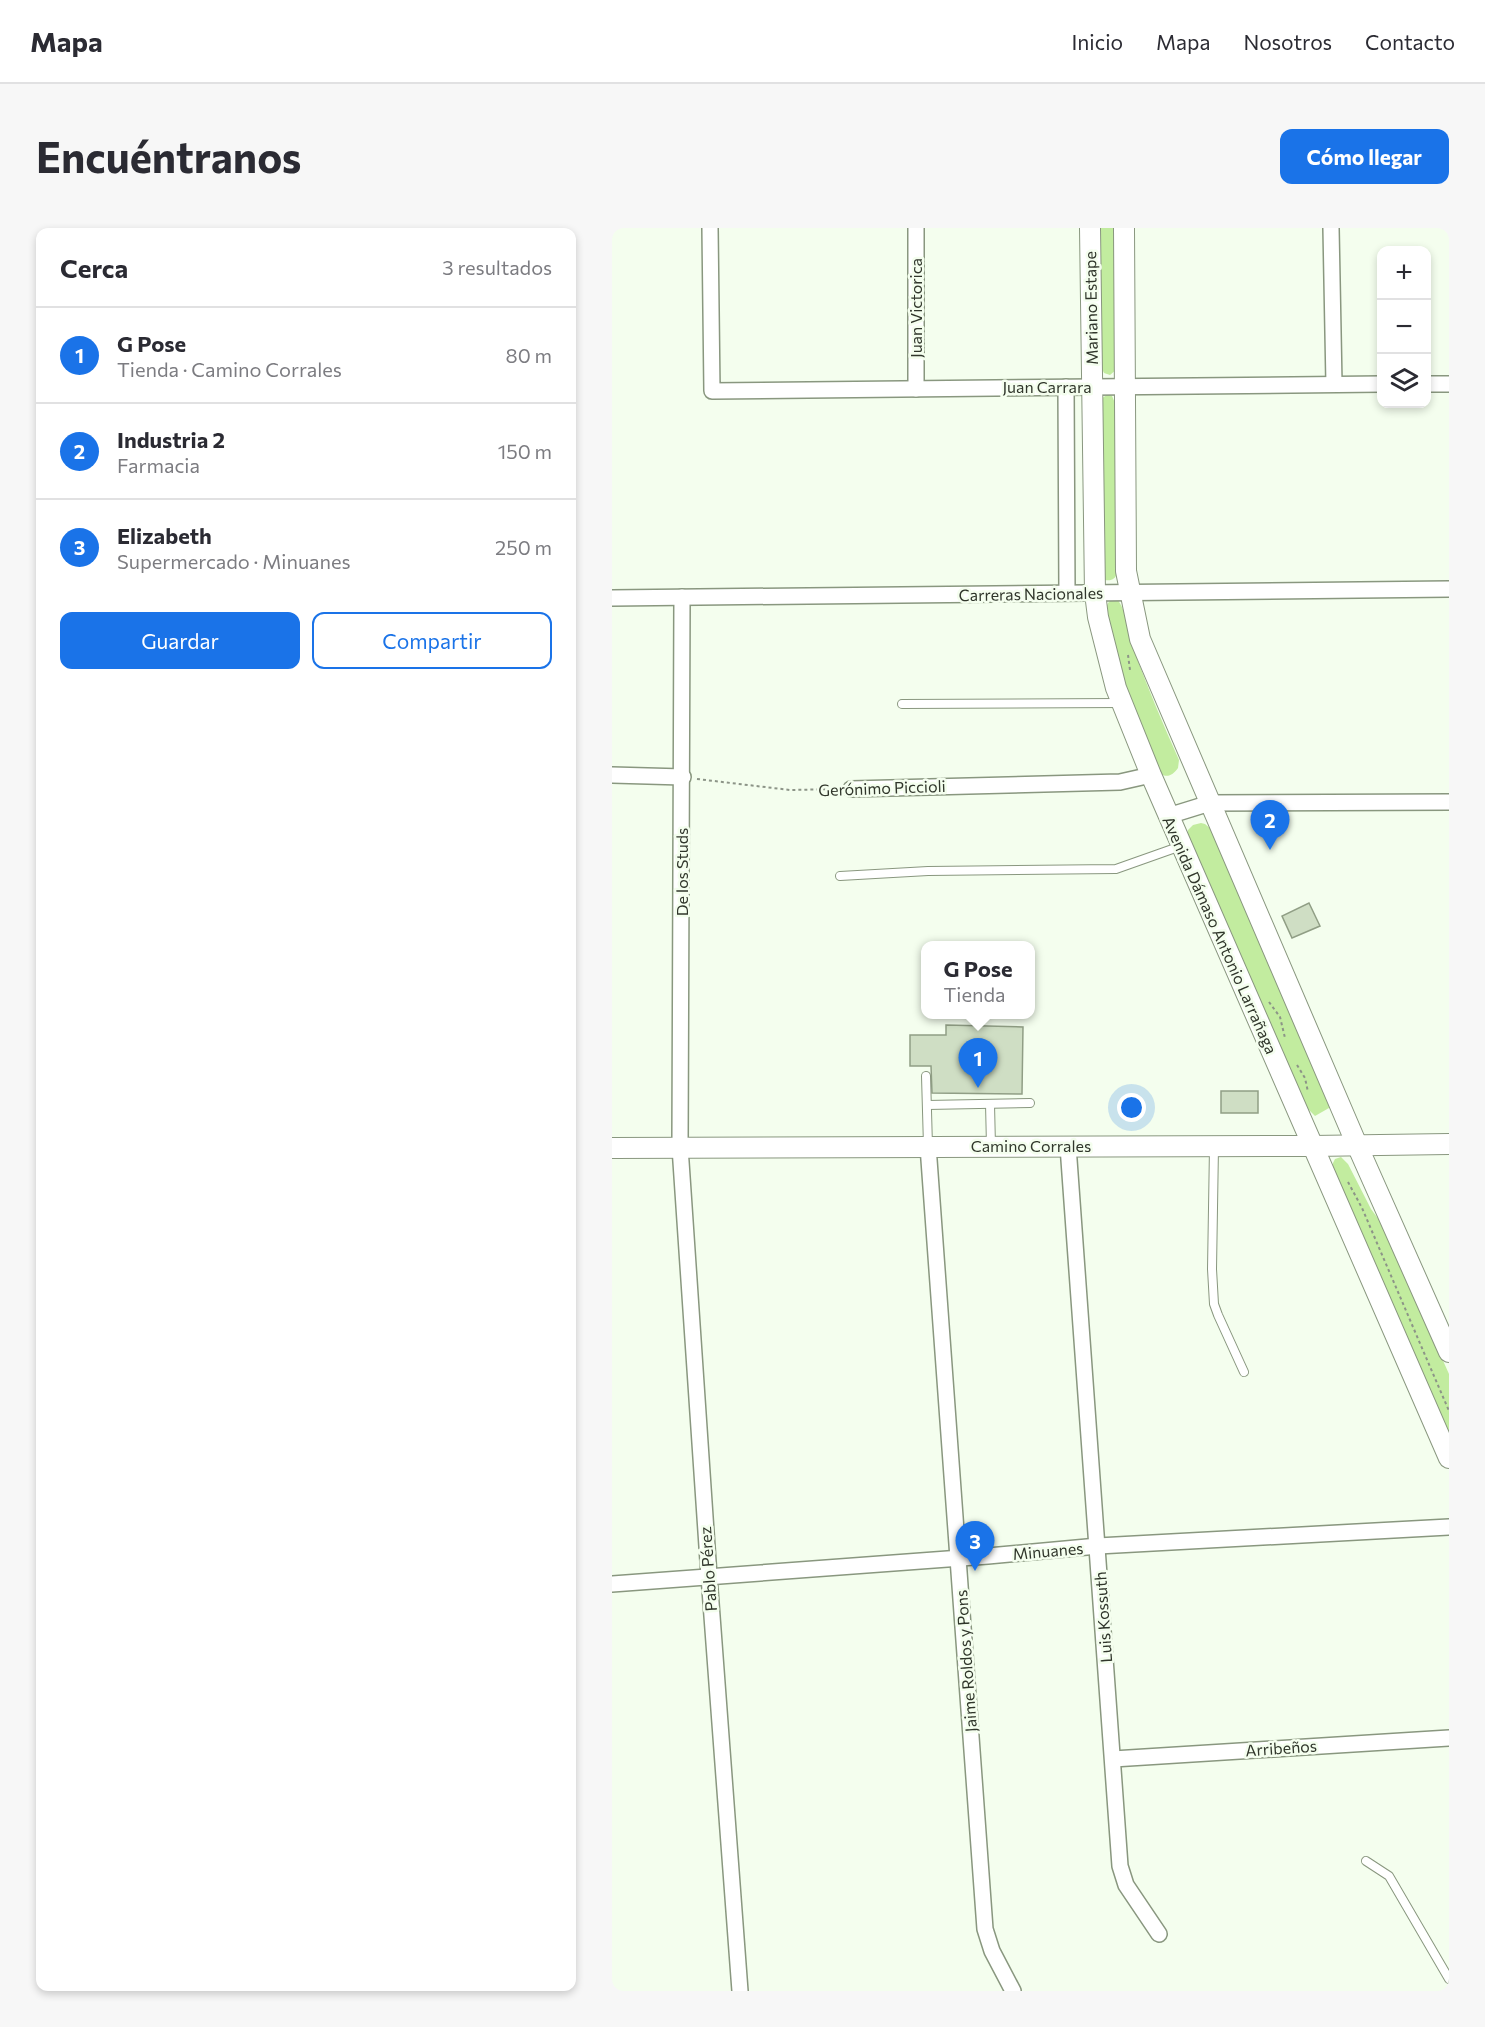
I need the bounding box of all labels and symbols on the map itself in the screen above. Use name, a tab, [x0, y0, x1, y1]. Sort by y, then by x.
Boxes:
street label: Mariano Estape	[1080, 251, 1101, 365]
street label: Juan Victorica	[906, 258, 925, 358]
street label: Juan Carrara	[1002, 377, 1092, 396]
street label: Carreras Nacionales	[959, 583, 1103, 604]
street label: Gerónimo Piccioli	[818, 776, 946, 799]
pin: 2	[1250, 800, 1290, 850]
street label: Avenida Dámaso Antonio Larrañaga	[1159, 813, 1282, 1057]
street label: De los Studs	[672, 828, 691, 916]
pin: 1	[958, 1038, 998, 1088]
your location	[1117, 1093, 1146, 1122]
street label: Camino Corrales	[971, 1136, 1091, 1155]
pin: 3	[956, 1522, 994, 1571]
street label: Pablo Pérez	[695, 1526, 720, 1612]
street label: Minuanes	[1012, 1538, 1084, 1563]
street label: Luis Kossuth	[1090, 1571, 1115, 1663]
street label: Jaime Roldos y Pons	[951, 1589, 980, 1733]
street label: Arribeños	[1245, 1736, 1317, 1759]

